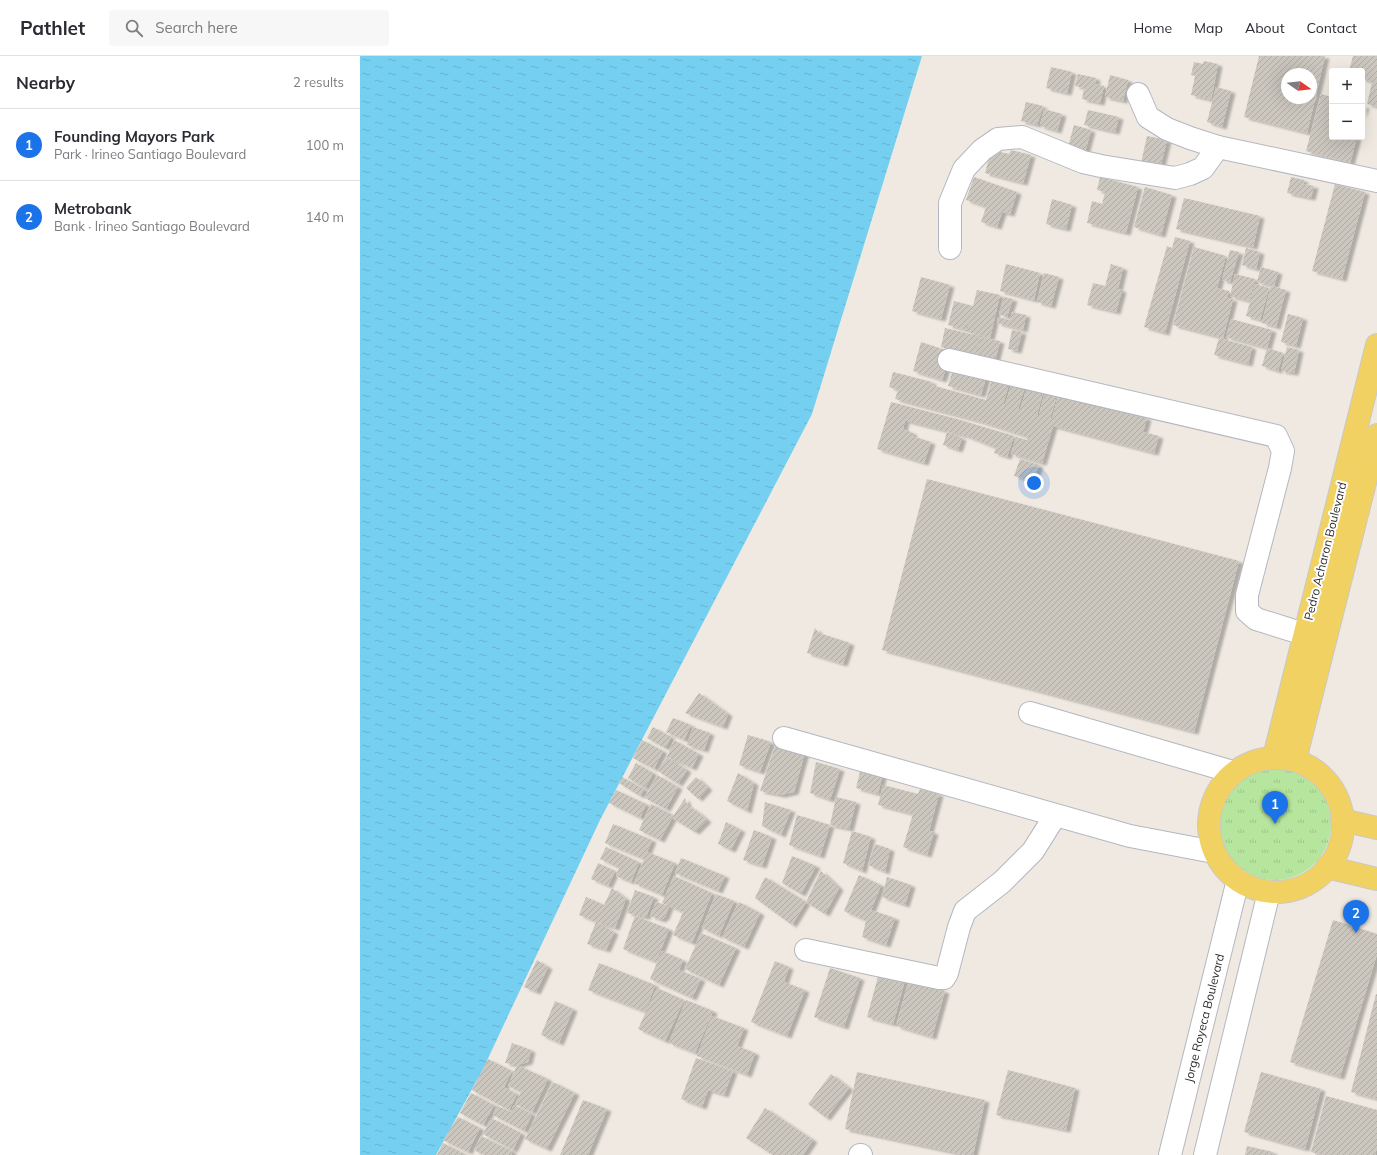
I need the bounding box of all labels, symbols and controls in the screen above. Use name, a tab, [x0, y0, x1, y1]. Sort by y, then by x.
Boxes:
search box	[109, 10, 389, 46]
text: Pathlet	[20, 16, 85, 40]
icon: search	[123, 17, 145, 39]
text: Search here	[155, 18, 238, 37]
text: Home	[1133, 19, 1172, 37]
text: Map	[1194, 19, 1223, 37]
text: About	[1245, 19, 1285, 37]
text: Contact	[1307, 19, 1357, 37]
north arrow	[1281, 68, 1317, 104]
map controls	[1329, 68, 1365, 140]
button: +	[1329, 68, 1365, 104]
text: Nearby	[16, 72, 75, 93]
text: 2 results	[293, 74, 344, 90]
button: −	[1329, 104, 1365, 140]
text: Founding Mayors Park	[54, 127, 215, 146]
text: 1	[25, 137, 33, 153]
text: 100 m	[306, 137, 344, 153]
text: Park · Irineo Santiago Boulevard	[54, 146, 246, 162]
text: Metrobank	[54, 199, 132, 218]
text: 2	[25, 209, 33, 225]
text: 140 m	[306, 209, 344, 225]
text: Bank · Irineo Santiago Boulevard	[54, 218, 250, 234]
your location	[1024, 473, 1044, 493]
street label: Pedro Acharon Boulevard	[1301, 480, 1349, 622]
pin: 1	[1262, 791, 1288, 824]
pin: 2	[1343, 900, 1369, 933]
street label: Jorge Royeca Boulevard	[1181, 952, 1227, 1084]

